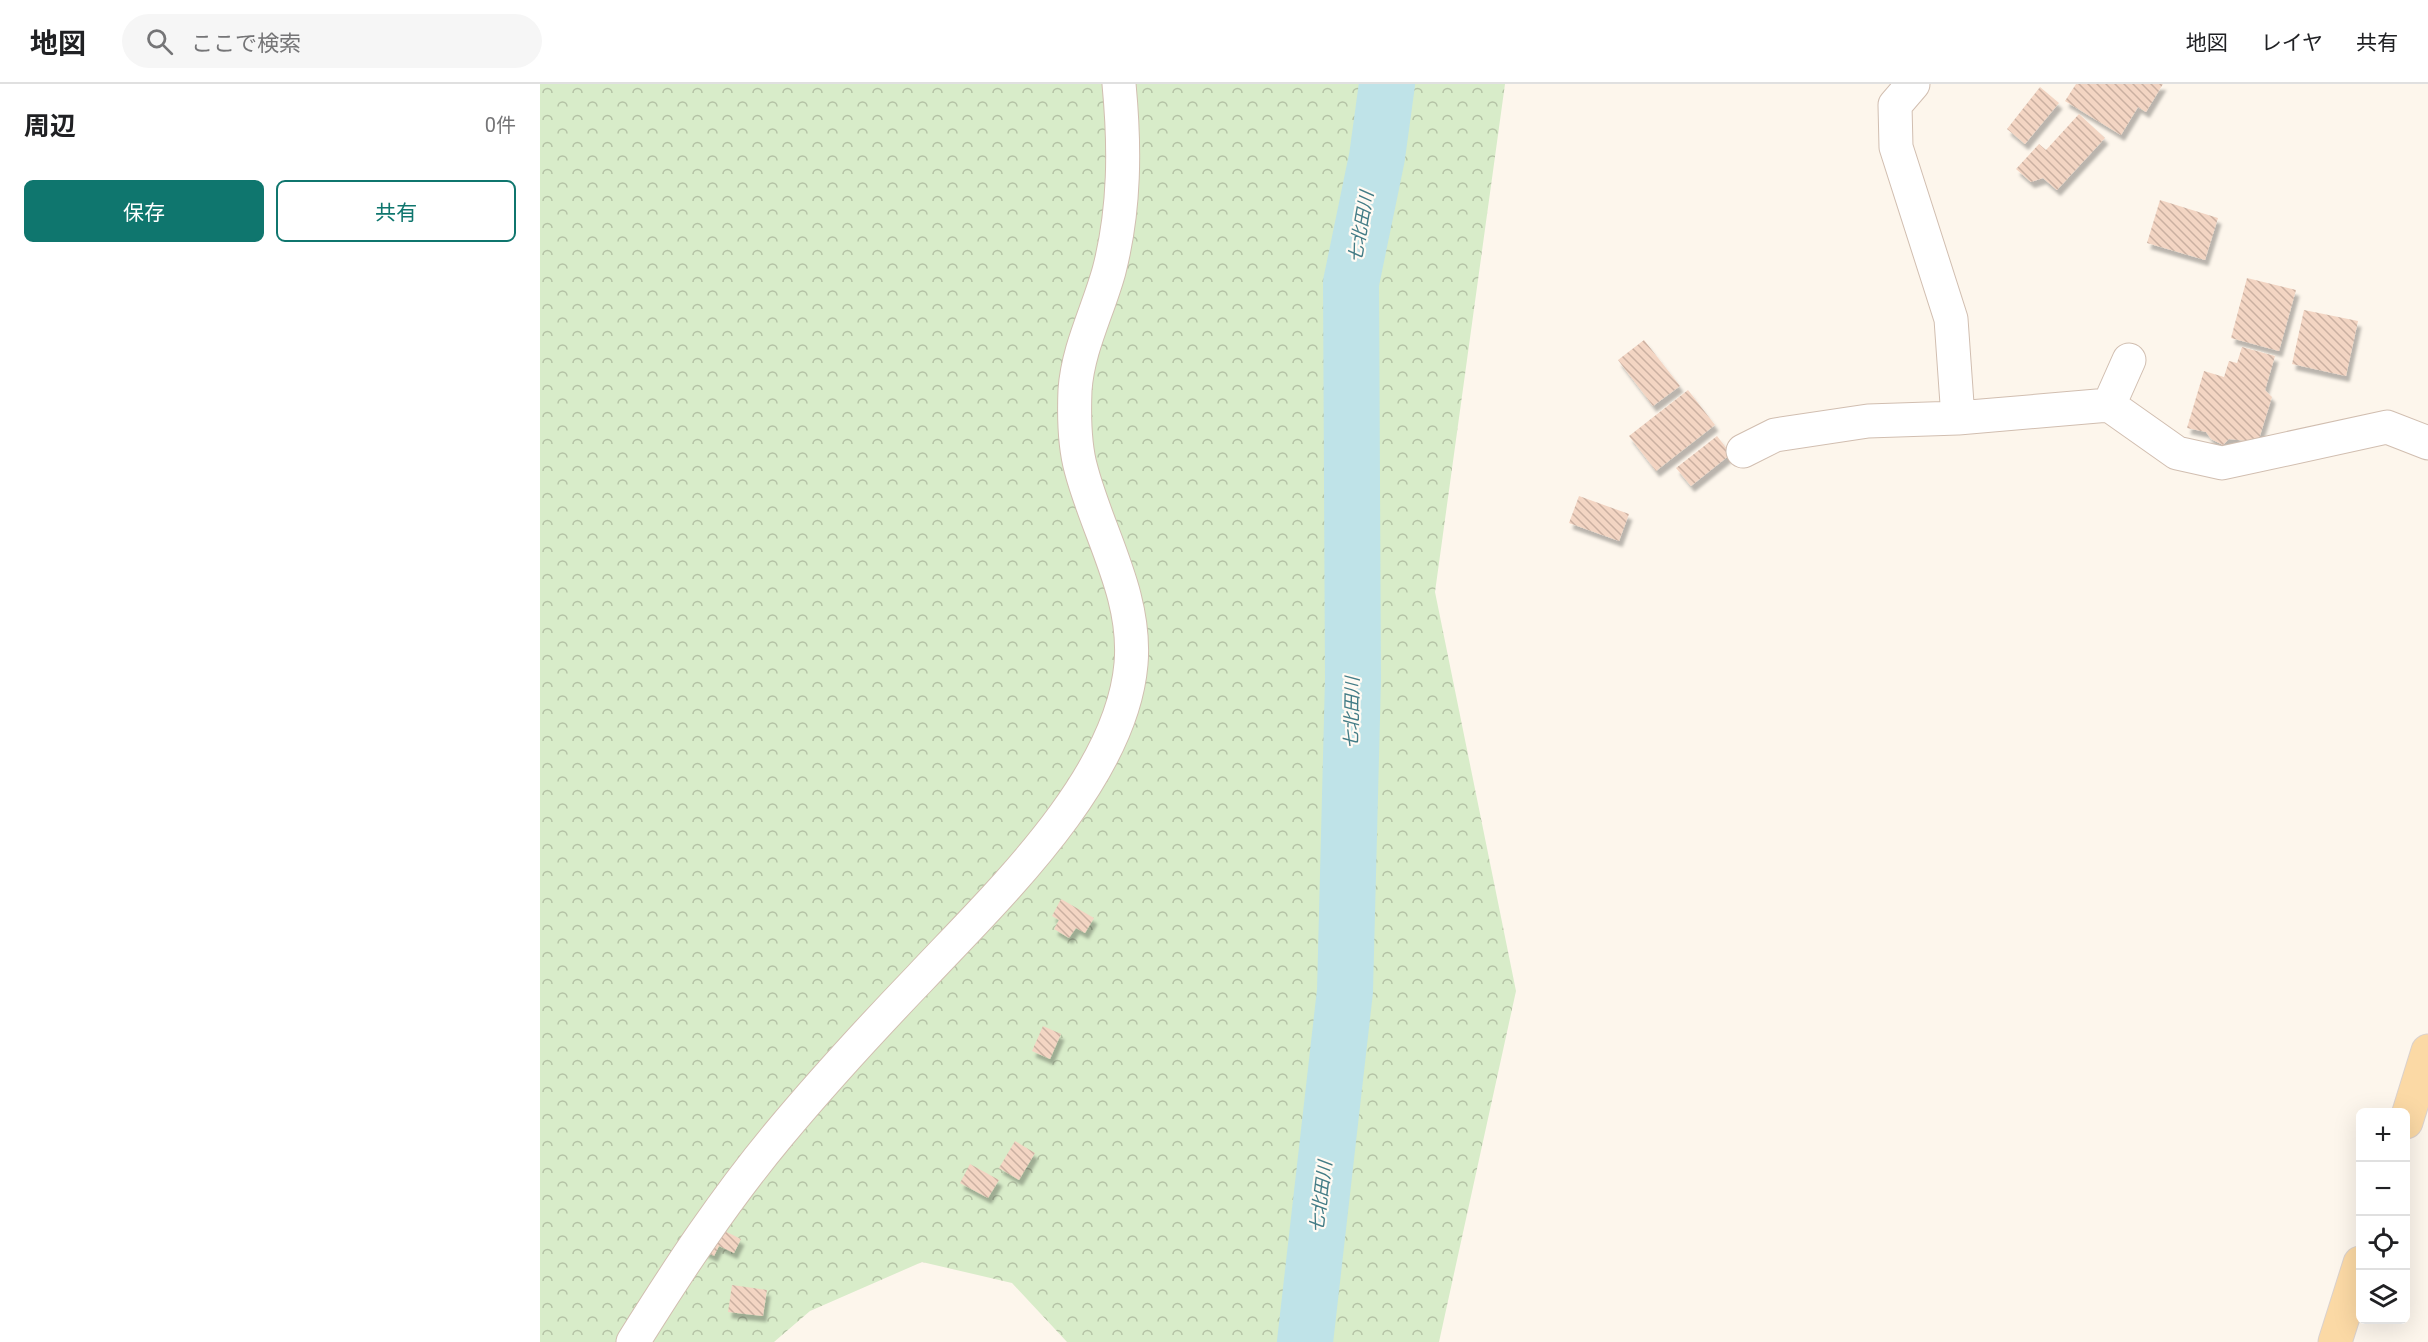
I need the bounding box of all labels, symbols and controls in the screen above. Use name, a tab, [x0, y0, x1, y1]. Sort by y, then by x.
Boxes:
search box	[122, 14, 542, 68]
icon: search	[143, 25, 176, 58]
text: 地図	[30, 27, 86, 60]
text: ここで検索	[191, 31, 301, 56]
text: 地図	[2186, 31, 2228, 55]
text: レイヤ	[2261, 31, 2323, 55]
text: 共有	[2356, 31, 2398, 55]
text: 周辺	[24, 111, 76, 141]
text: 0件	[485, 113, 516, 137]
button: 保存	[24, 180, 264, 242]
button: 共有	[276, 180, 516, 242]
water label: 七北田川	[1344, 188, 1377, 264]
water label: 七北田川	[1340, 675, 1363, 749]
map controls	[2356, 1108, 2410, 1324]
button: +	[2356, 1108, 2410, 1162]
water label: 七北田川	[1306, 1158, 1336, 1234]
button: −	[2356, 1162, 2410, 1216]
button: locate	[2356, 1216, 2410, 1270]
button: layers	[2356, 1270, 2410, 1324]

